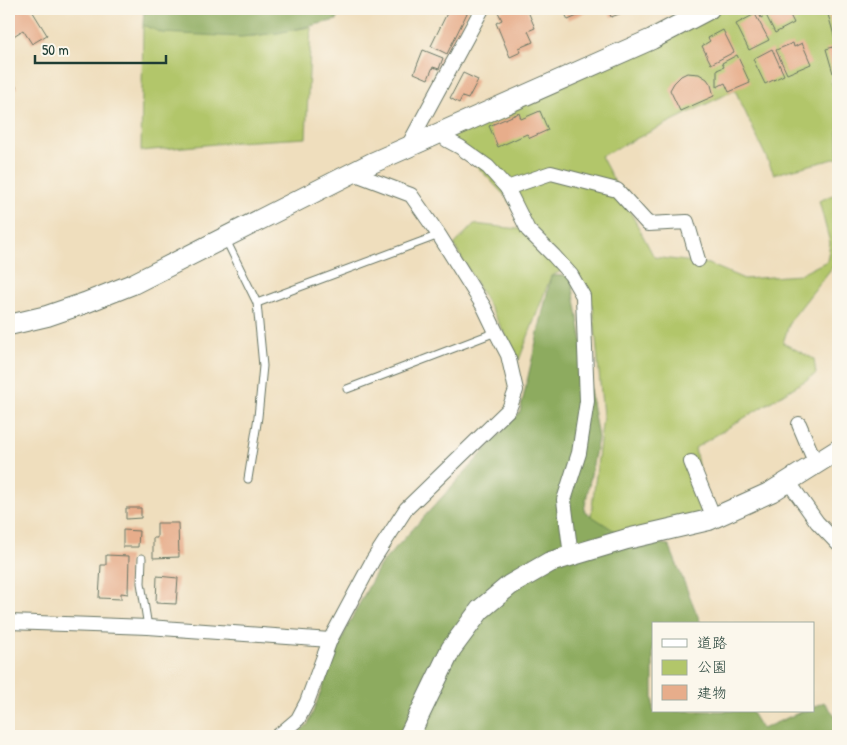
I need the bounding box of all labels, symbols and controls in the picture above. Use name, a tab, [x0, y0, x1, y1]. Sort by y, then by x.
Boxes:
scale bar	[35, 32, 166, 64]
text: 50 m	[42, 39, 69, 60]
legend	[652, 622, 814, 712]
text: 道路	[697, 632, 727, 653]
text: 公園	[697, 656, 727, 677]
text: 建物	[697, 682, 727, 703]

